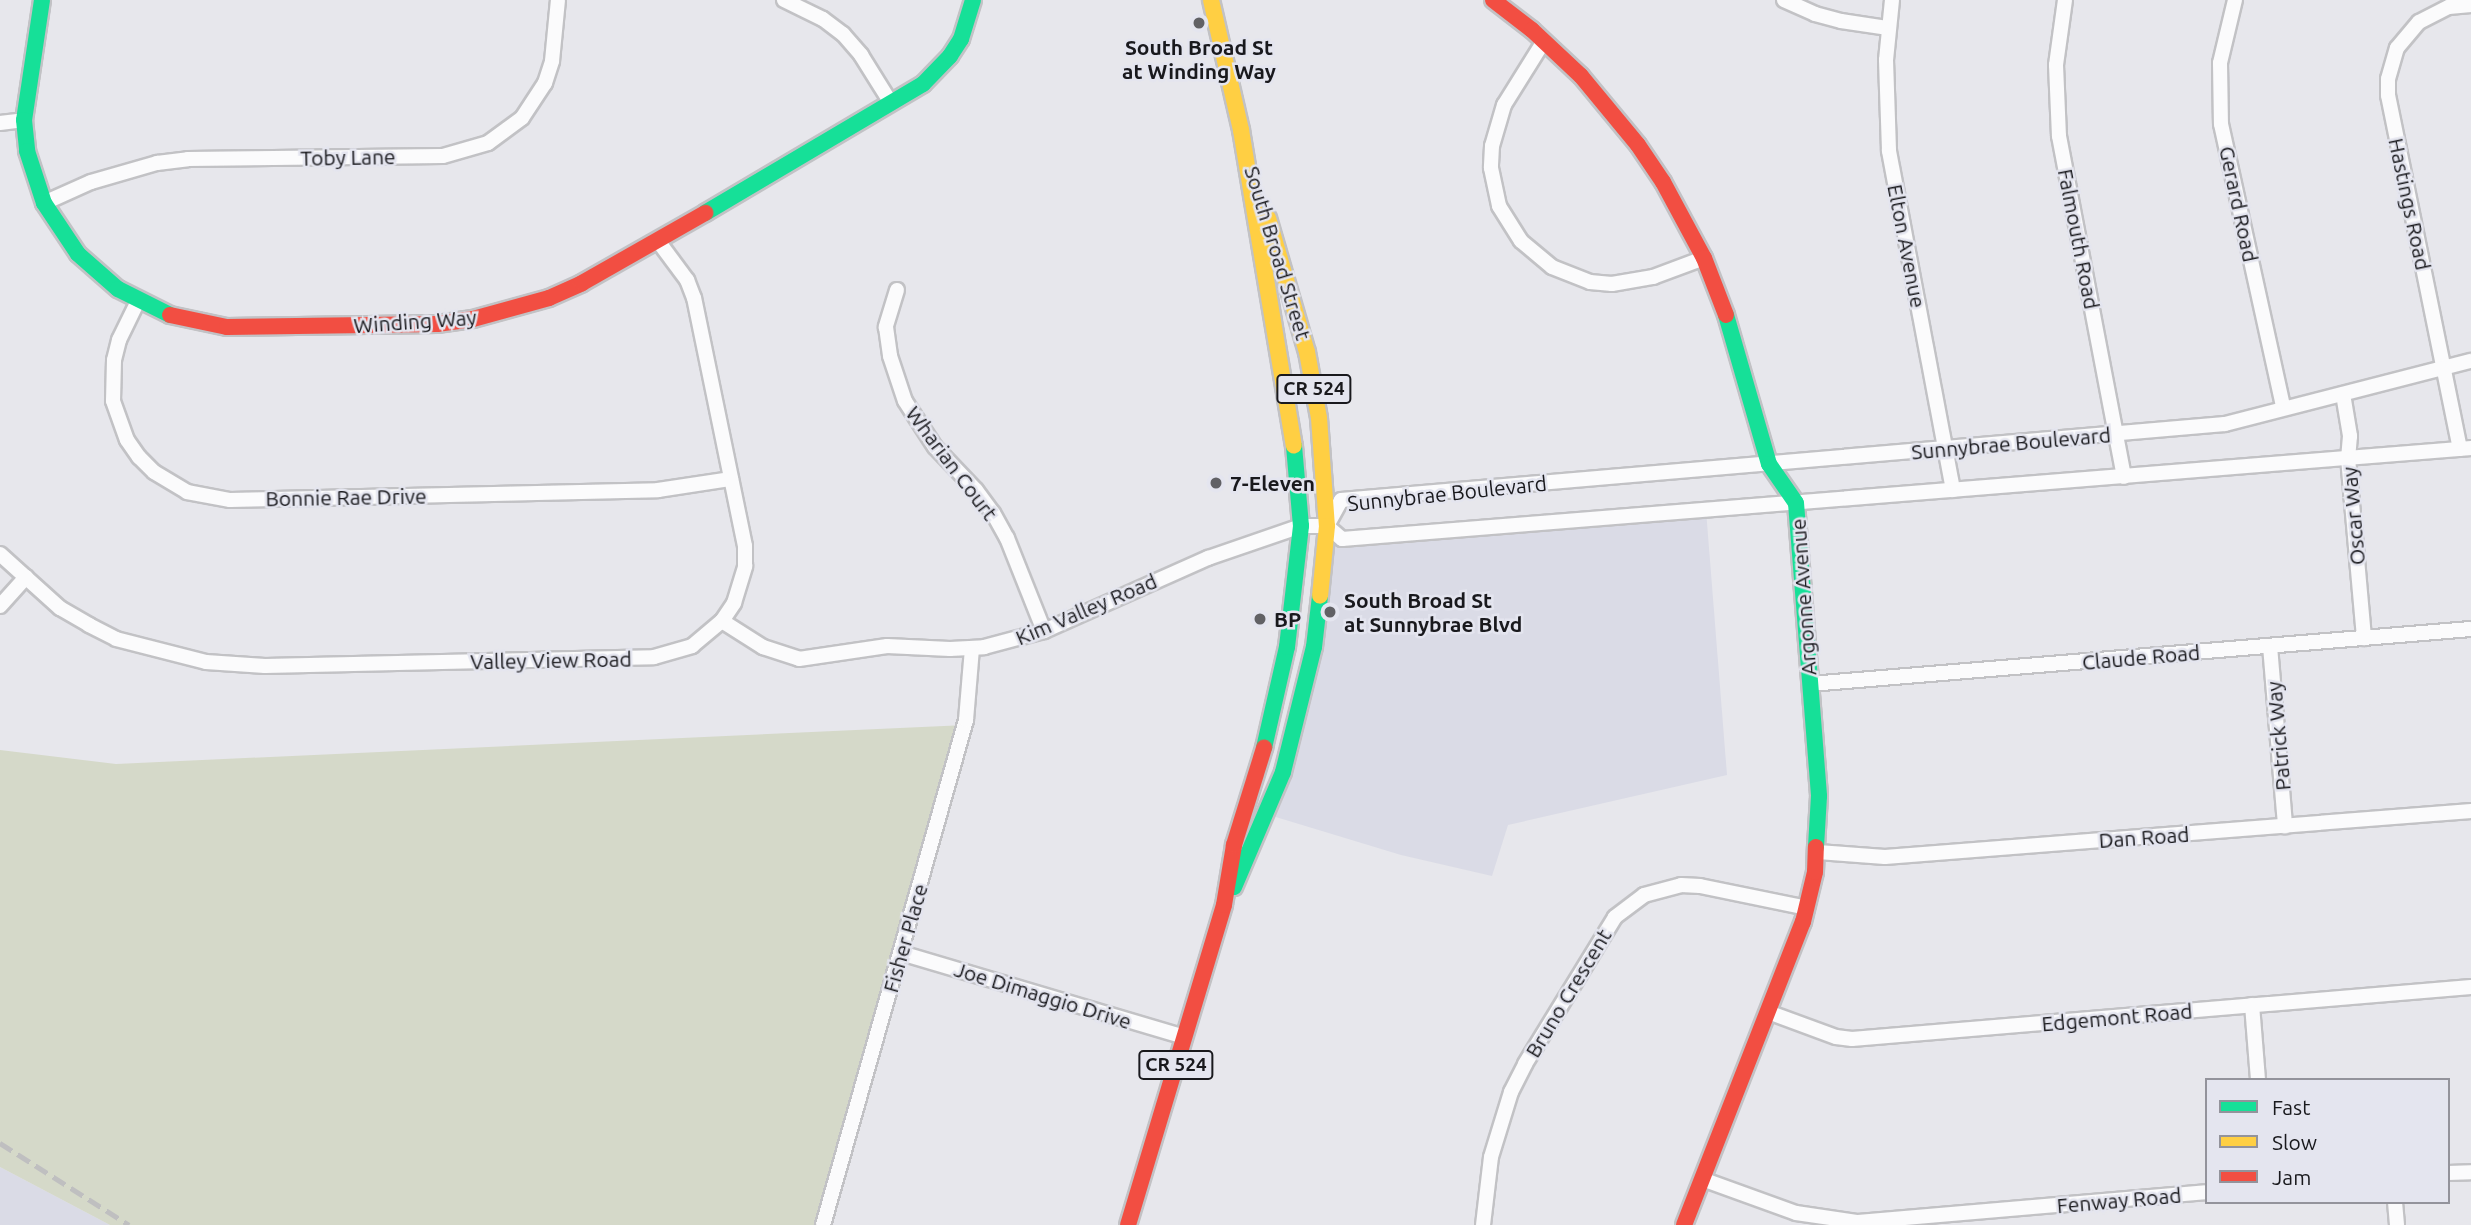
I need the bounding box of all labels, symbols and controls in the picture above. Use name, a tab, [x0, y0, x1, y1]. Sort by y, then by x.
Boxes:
marker: South Broad St at Winding Way	[1191, 15, 1207, 31]
place label: South Broad St at Winding Way	[1122, 34, 1276, 84]
street label: Hastings Road	[2384, 136, 2436, 272]
street label: Toby Lane	[300, 144, 396, 170]
street label: Gerard Road	[2214, 144, 2264, 264]
street label: South Broad Street	[1240, 163, 1316, 343]
street label: Falmouth Road	[2053, 167, 2105, 311]
street label: Elton Avenue	[1883, 182, 1931, 310]
street label: Winding Way	[353, 304, 477, 338]
road number: CR 524	[1276, 374, 1352, 404]
street label: Wharian Court	[901, 401, 1003, 525]
street label: Sunnybrae Boulevard	[1910, 422, 2112, 464]
street label: Oscar Way	[2336, 466, 2370, 566]
place label: 7-Eleven	[1230, 470, 1315, 496]
street label: Sunnybrae Boulevard	[1346, 470, 1548, 516]
marker: 7-Eleven	[1208, 475, 1224, 491]
street label: Bonnie Rae Drive	[265, 483, 427, 511]
street label: Argonne Avenue	[1785, 518, 1821, 676]
street label: Kim Valley Road	[1012, 568, 1160, 650]
place label: South Broad St at Sunnybrae Blvd	[1344, 587, 1522, 637]
marker: South Broad St at Sunnybrae Blvd	[1322, 604, 1338, 620]
place label: BP	[1274, 606, 1301, 632]
marker: BP	[1252, 611, 1268, 627]
street label: Claude Road	[2081, 639, 2201, 675]
street label: Valley View Road	[470, 646, 632, 674]
street label: Patrick Way	[2261, 680, 2295, 792]
street label: Dan Road	[2098, 821, 2190, 853]
street label: Fisher Place	[877, 881, 933, 995]
street label: Bruno Crescent	[1520, 924, 1616, 1062]
street label: Joe Dimaggio Drive	[951, 956, 1135, 1034]
street label: Edgemont Road	[2040, 998, 2194, 1036]
road number: CR 524	[1138, 1050, 1214, 1080]
legend	[2205, 1078, 2450, 1204]
text: Fast	[2272, 1095, 2310, 1119]
text: Slow	[2272, 1130, 2317, 1154]
text: Jam	[2272, 1165, 2311, 1189]
street label: Fenway Road	[2056, 1182, 2182, 1218]

